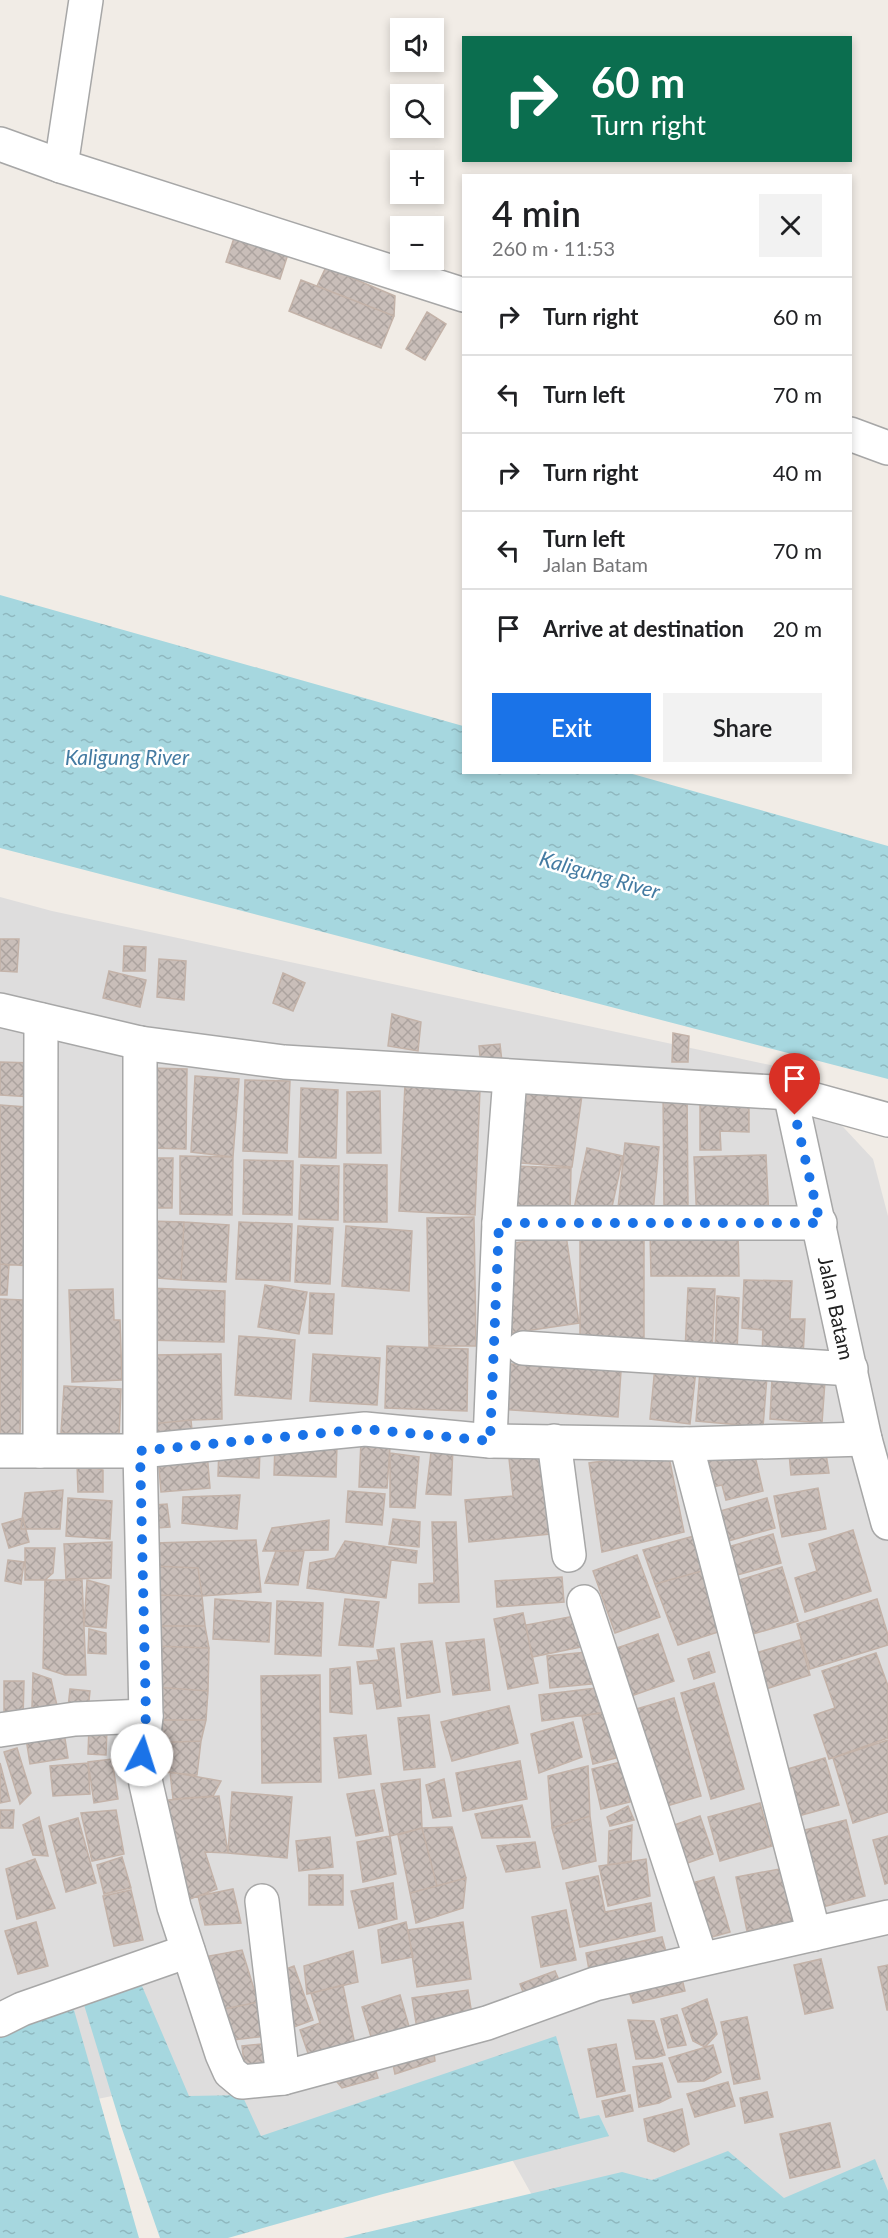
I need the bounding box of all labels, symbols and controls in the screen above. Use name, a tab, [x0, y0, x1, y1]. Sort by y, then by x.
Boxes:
map controls	[390, 18, 444, 270]
button: sound	[390, 18, 444, 72]
text: 60 m	[591, 57, 685, 107]
icon: right	[492, 60, 570, 138]
button: search	[390, 84, 444, 138]
text: Turn right	[591, 108, 706, 141]
button: +	[390, 150, 444, 204]
text: 4 min	[492, 191, 581, 235]
button: close	[759, 194, 822, 257]
button: −	[390, 216, 444, 270]
text: 260 m · 11:53	[492, 236, 615, 260]
icon: right	[492, 300, 525, 333]
text: Turn right	[543, 303, 638, 330]
text: 60 m	[773, 303, 822, 330]
icon: left	[492, 378, 525, 411]
text: Turn left	[543, 381, 625, 408]
text: 70 m	[773, 381, 822, 408]
icon: right	[492, 456, 525, 489]
text: Turn right	[543, 459, 638, 486]
text: 40 m	[773, 459, 822, 486]
text: Turn left	[543, 525, 625, 552]
icon: left	[492, 534, 525, 567]
text: 70 m	[773, 537, 822, 564]
text: Jalan Batam	[543, 552, 648, 576]
icon: arrive	[492, 612, 525, 645]
text: Arrive at destination	[543, 615, 744, 642]
text: 20 m	[773, 615, 822, 642]
button: Exit	[492, 693, 651, 762]
button: Share	[663, 693, 822, 762]
water label: Kaligung River	[65, 744, 190, 769]
water label: Kaligung River	[537, 845, 664, 903]
pin	[769, 1053, 820, 1115]
icon: arrive	[778, 1062, 811, 1095]
street label: Jalan Batam	[814, 1254, 859, 1362]
position arrow	[110, 1723, 174, 1787]

